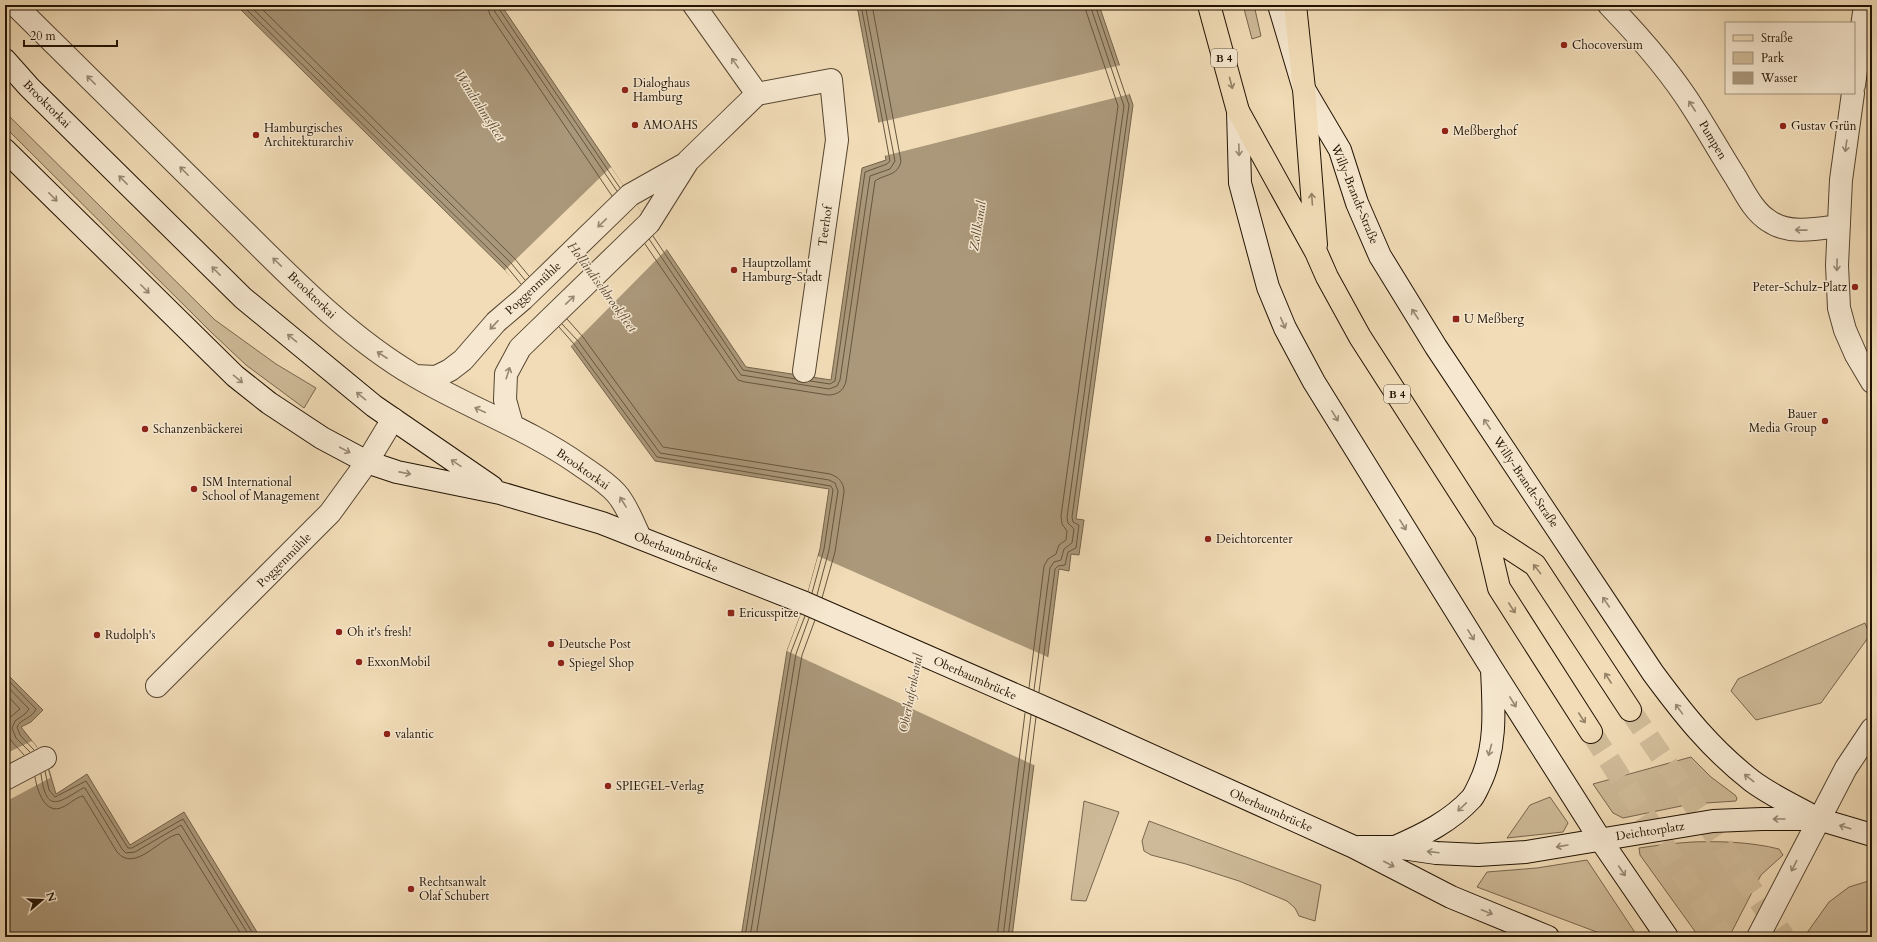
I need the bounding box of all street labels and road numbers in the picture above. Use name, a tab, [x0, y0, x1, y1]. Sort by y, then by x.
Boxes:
road number: B 4	[1211, 49, 1237, 67]
street label: Brooktorkai	[20, 77, 75, 132]
street label: Pumpen	[1695, 118, 1731, 162]
street label: Willy-Brandt-Straße	[1327, 141, 1382, 246]
street label: Teerhof	[814, 202, 836, 247]
street label: Poggenmühle	[502, 258, 564, 318]
street label: Brooktorkai	[284, 268, 340, 323]
road number: B 4	[1384, 385, 1410, 403]
street label: Willy-Brandt-Straße	[1489, 433, 1562, 531]
street label: Brooktorkai	[553, 445, 613, 494]
street label: Oberbaumbrücke	[631, 528, 721, 576]
street label: Poggenmühle	[253, 529, 315, 591]
street label: Oberbaumbrücke	[931, 652, 1019, 704]
street label: Oberbaumbrücke	[1227, 784, 1315, 836]
street label: Deichtorplatz	[1615, 818, 1686, 844]

